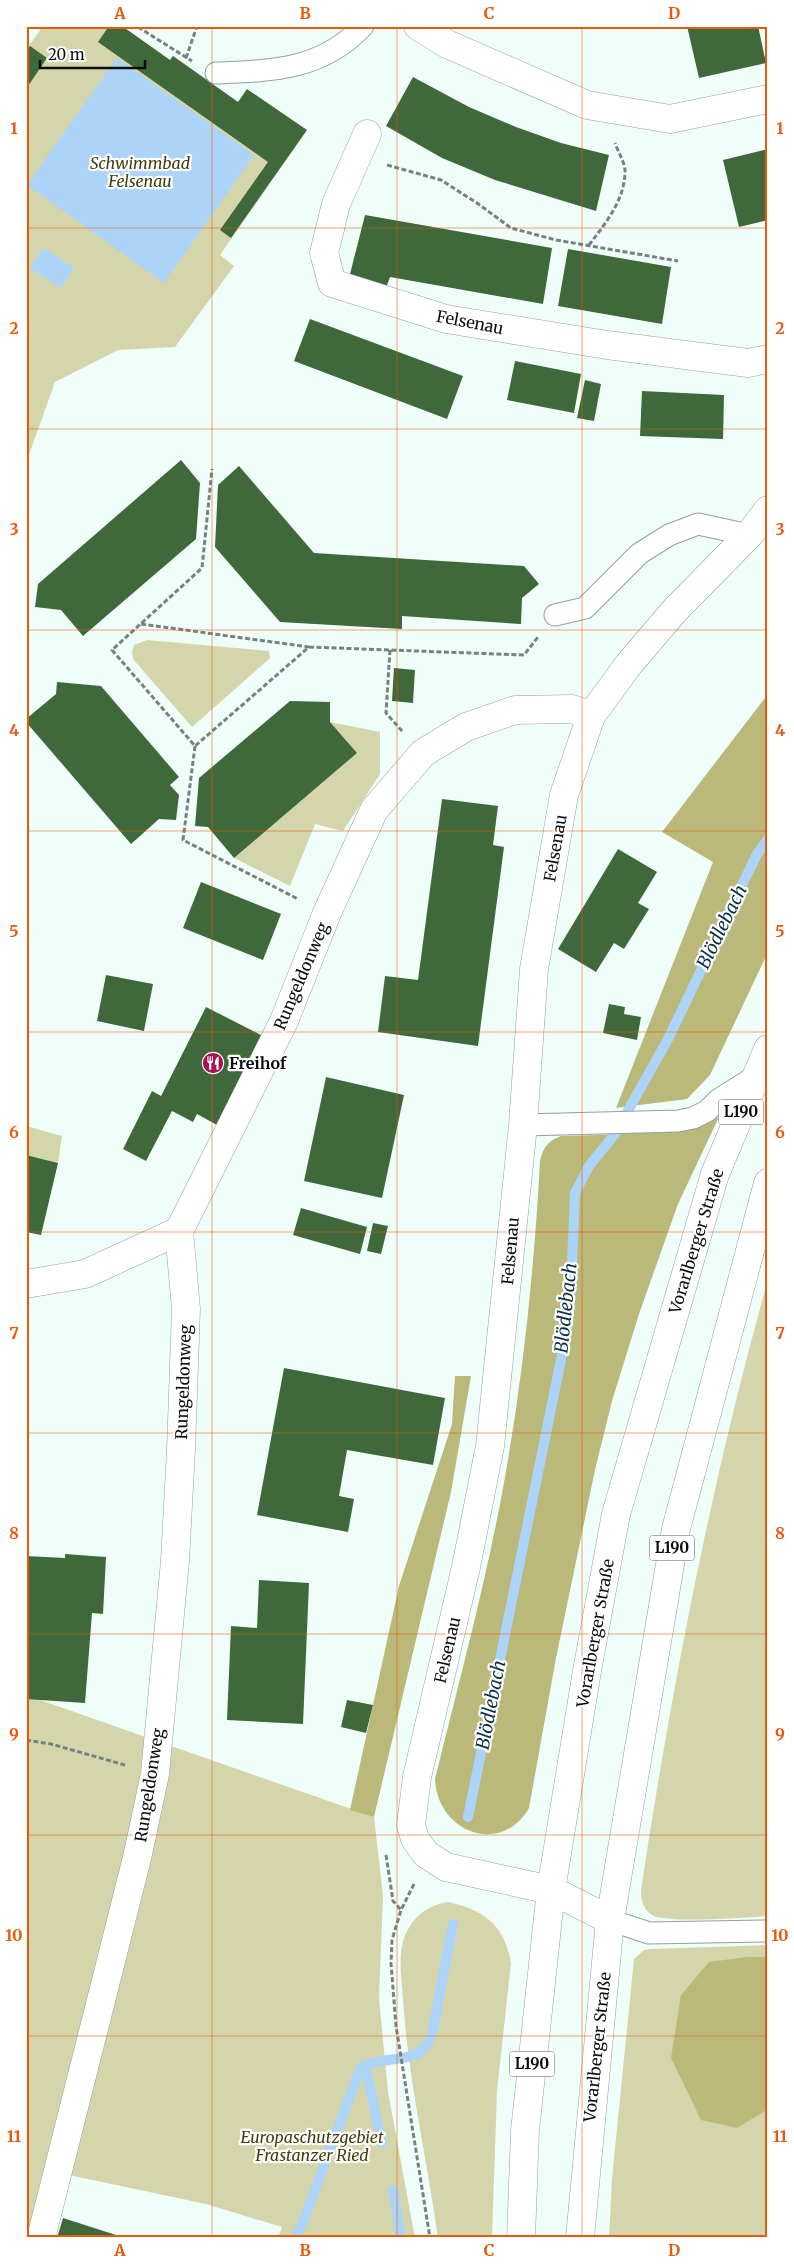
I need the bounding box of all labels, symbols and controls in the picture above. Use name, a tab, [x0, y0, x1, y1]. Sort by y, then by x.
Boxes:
text: A	[113, 3, 126, 23]
text: B	[299, 3, 311, 23]
text: C	[484, 3, 494, 23]
text: D	[668, 3, 680, 23]
scale bar	[40, 38, 145, 70]
text: 20 m	[48, 45, 85, 64]
text: 1	[10, 118, 18, 138]
text: 1	[776, 118, 784, 138]
park label: Schwimmbad Felsenau	[90, 153, 191, 191]
street label: Felsenau	[435, 306, 505, 338]
text: 2	[9, 318, 19, 338]
text: 2	[775, 318, 785, 338]
text: 3	[9, 519, 19, 539]
text: 3	[775, 519, 785, 539]
text: 4	[9, 720, 19, 740]
text: 4	[775, 720, 785, 740]
street label: Felsenau	[539, 813, 571, 883]
water label: Blödlebach	[691, 881, 752, 973]
street label: Rungeldonweg	[269, 919, 333, 1033]
text: 5	[9, 921, 19, 941]
text: 5	[775, 921, 785, 941]
restaurant icon: Freihof	[201, 1051, 225, 1075]
place label: Freihof	[229, 1053, 287, 1073]
road number: L190	[718, 1100, 764, 1124]
text: 6	[9, 1122, 19, 1142]
text: 6	[775, 1122, 785, 1142]
street label: Vorarlberger Straße	[664, 1166, 728, 1317]
street label: Felsenau	[497, 1216, 523, 1286]
water label: Blödlebach	[549, 1262, 582, 1354]
text: 7	[9, 1323, 19, 1343]
text: 7	[775, 1323, 785, 1343]
street label: Rungeldonweg	[171, 1324, 195, 1440]
text: 8	[9, 1523, 19, 1543]
text: 8	[775, 1523, 785, 1543]
road number: L190	[650, 1536, 694, 1560]
street label: Vorarlberger Straße	[572, 1557, 618, 1710]
street label: Felsenau	[430, 1615, 464, 1685]
water label: Blödlebach	[471, 1658, 510, 1752]
text: 9	[9, 1724, 19, 1744]
text: 9	[775, 1724, 785, 1744]
street label: Rungeldonweg	[130, 1726, 168, 1843]
text: 10	[5, 1925, 23, 1945]
text: 10	[771, 1925, 789, 1945]
street label: Vorarlberger Straße	[579, 1971, 615, 2124]
road number: L190	[510, 2052, 554, 2076]
text: 11	[7, 2126, 22, 2146]
text: 11	[773, 2126, 788, 2146]
park label: Europaschutzgebiet Frastanzer Ried	[241, 2127, 384, 2165]
text: A	[113, 2240, 126, 2260]
text: B	[299, 2240, 311, 2260]
text: C	[484, 2240, 494, 2260]
text: D	[668, 2240, 680, 2260]

